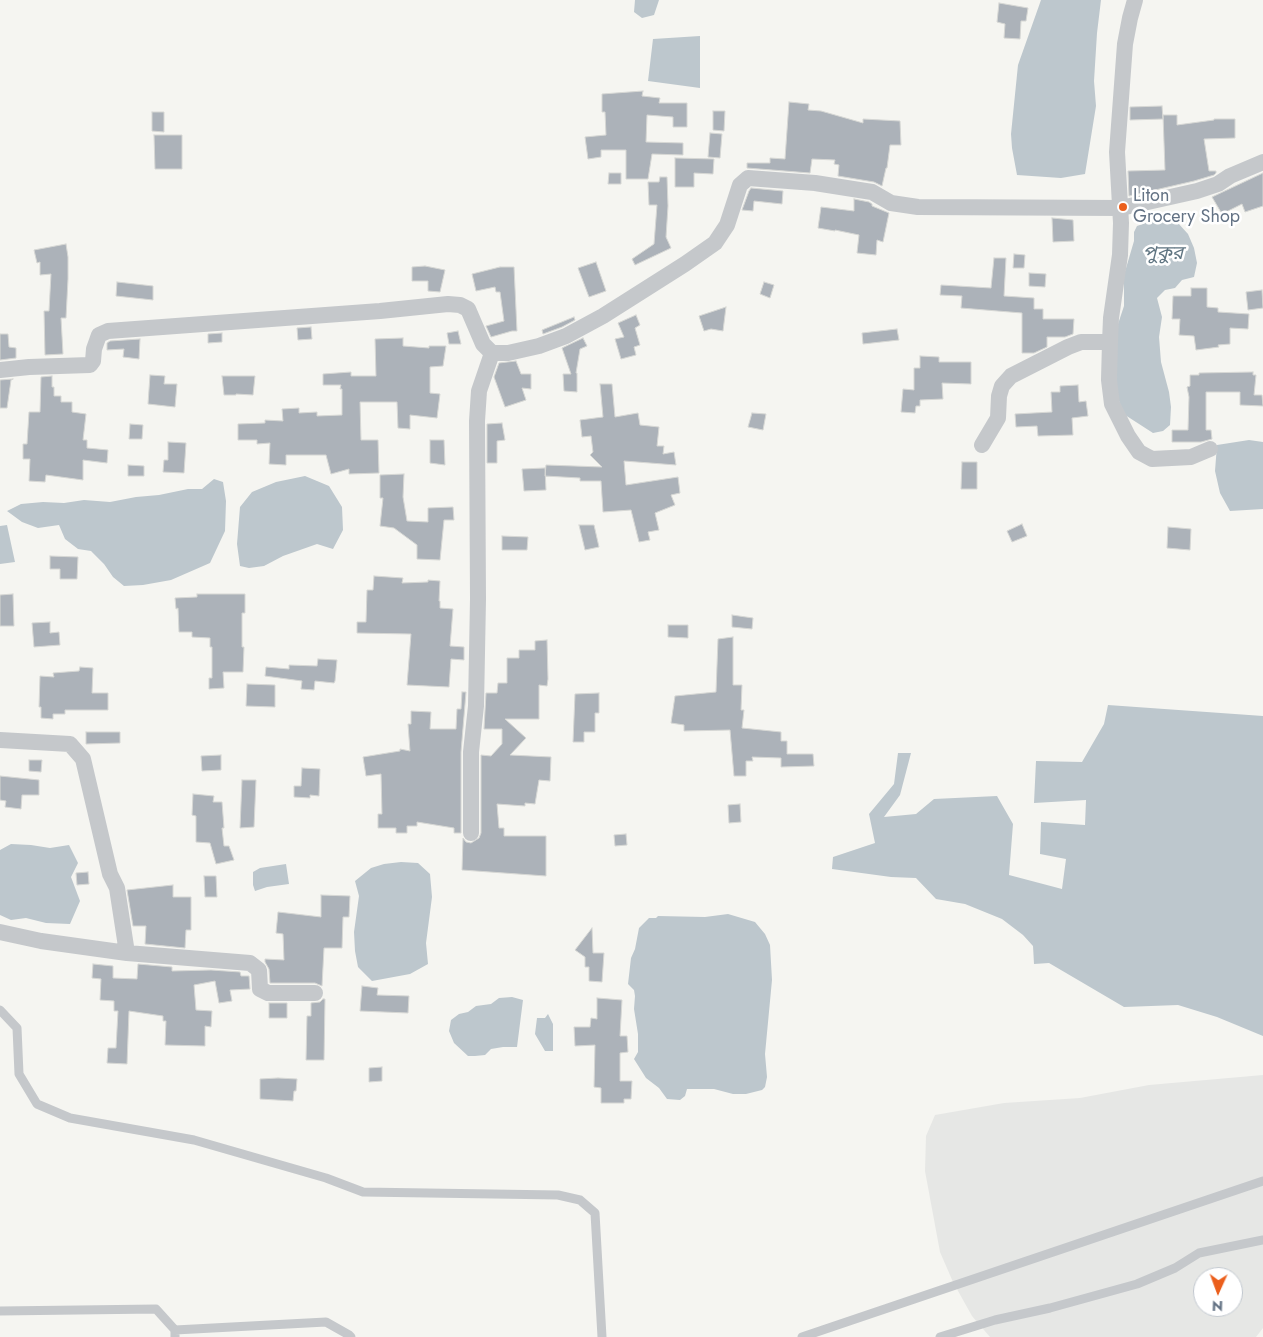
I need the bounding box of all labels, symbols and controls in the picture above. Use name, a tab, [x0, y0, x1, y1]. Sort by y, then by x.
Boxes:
place label: Liton Grocery Shop	[1133, 186, 1240, 228]
marker: Liton Grocery Shop	[1117, 201, 1129, 213]
water label: পুকুর	[1143, 243, 1183, 265]
north arrow	[1193, 1267, 1243, 1317]
text: N	[1212, 1296, 1223, 1316]

